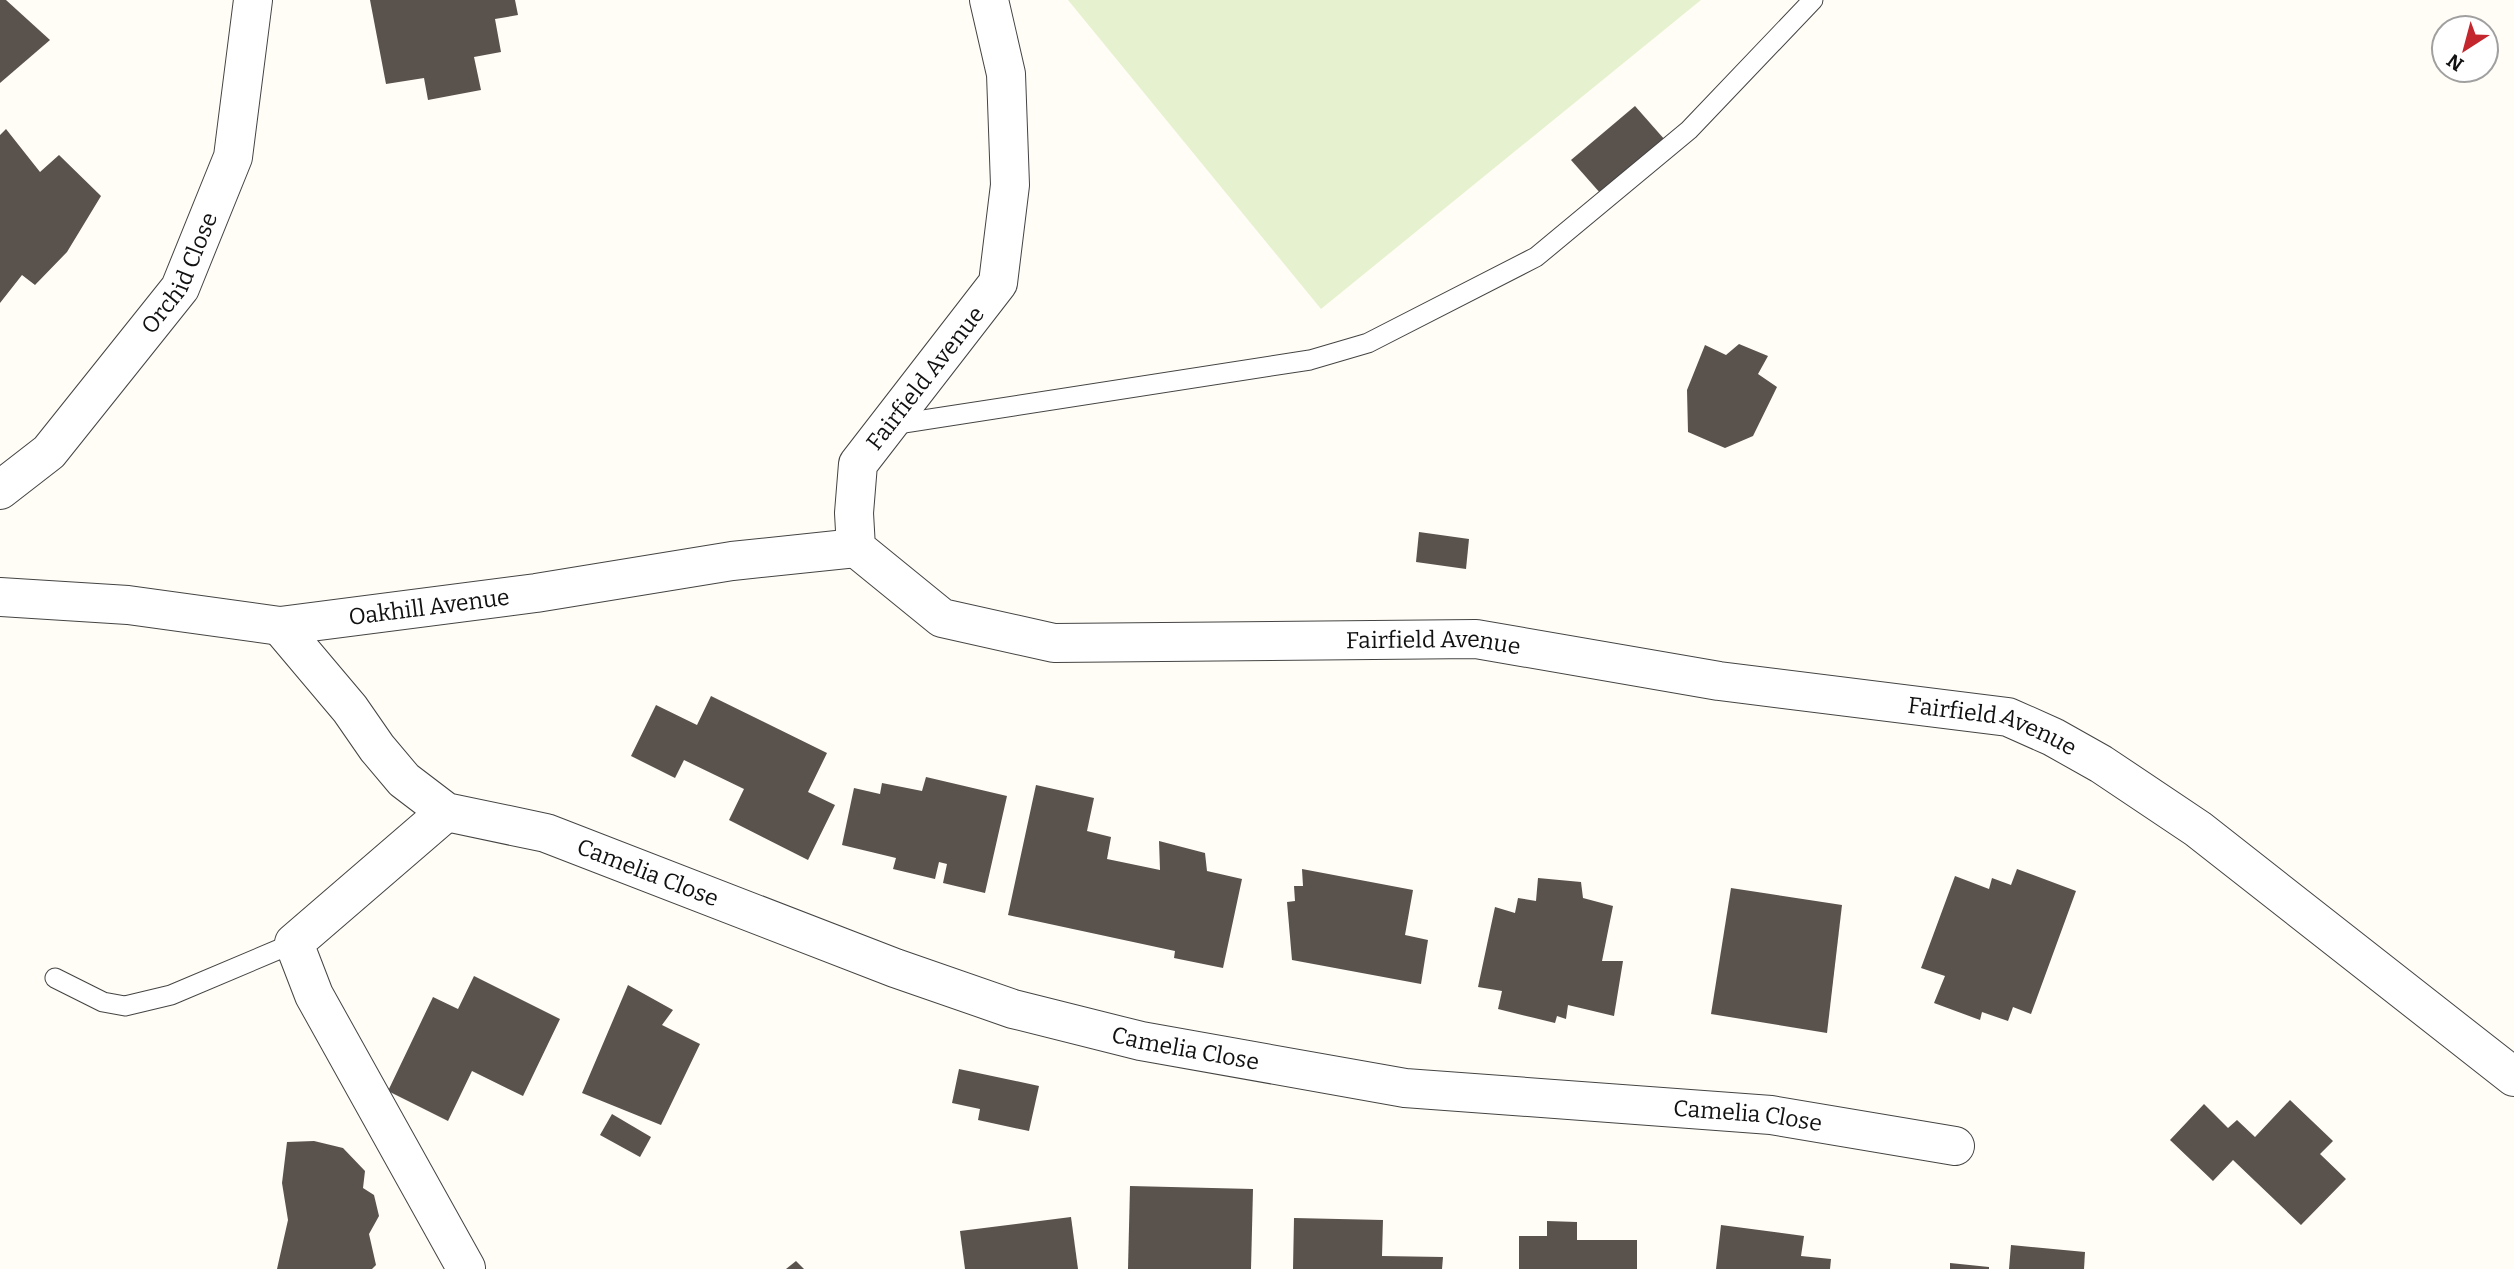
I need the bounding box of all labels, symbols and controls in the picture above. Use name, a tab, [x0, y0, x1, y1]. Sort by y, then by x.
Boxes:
north arrow	[2430, 14, 2500, 84]
text: N	[2442, 49, 2468, 76]
street label: Orchid Close	[135, 208, 223, 339]
street label: Fairfield Avenue	[860, 300, 990, 456]
street label: Oakhill Avenue	[347, 583, 511, 631]
street label: Fairfield Avenue	[1346, 625, 1523, 660]
street label: Fairfield Avenue	[1906, 691, 2082, 761]
street label: Camelia Close	[573, 832, 723, 912]
street label: Camelia Close	[1109, 1020, 1261, 1076]
street label: Camelia Close	[1672, 1094, 1824, 1137]

